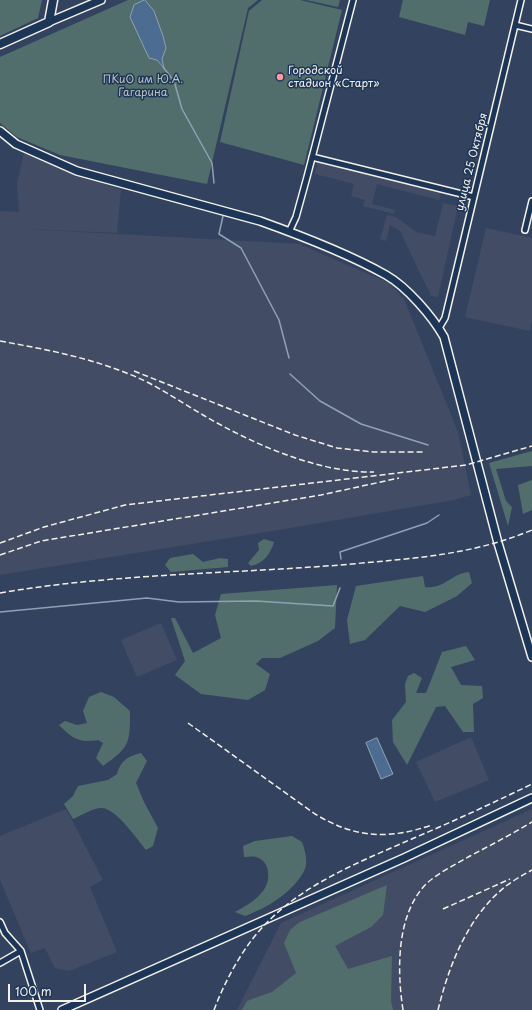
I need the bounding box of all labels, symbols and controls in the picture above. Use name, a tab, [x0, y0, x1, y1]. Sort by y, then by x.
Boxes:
place label: Городской стадион «Старт»	[288, 64, 380, 90]
marker: Городской стадион «Старт»	[275, 72, 285, 82]
park label: ПКиО им Ю.А. Гагарина	[103, 73, 183, 99]
street label: улица 25 Октября	[453, 112, 491, 212]
scale bar	[10, 976, 88, 1002]
text: 100 m	[15, 982, 52, 1000]

